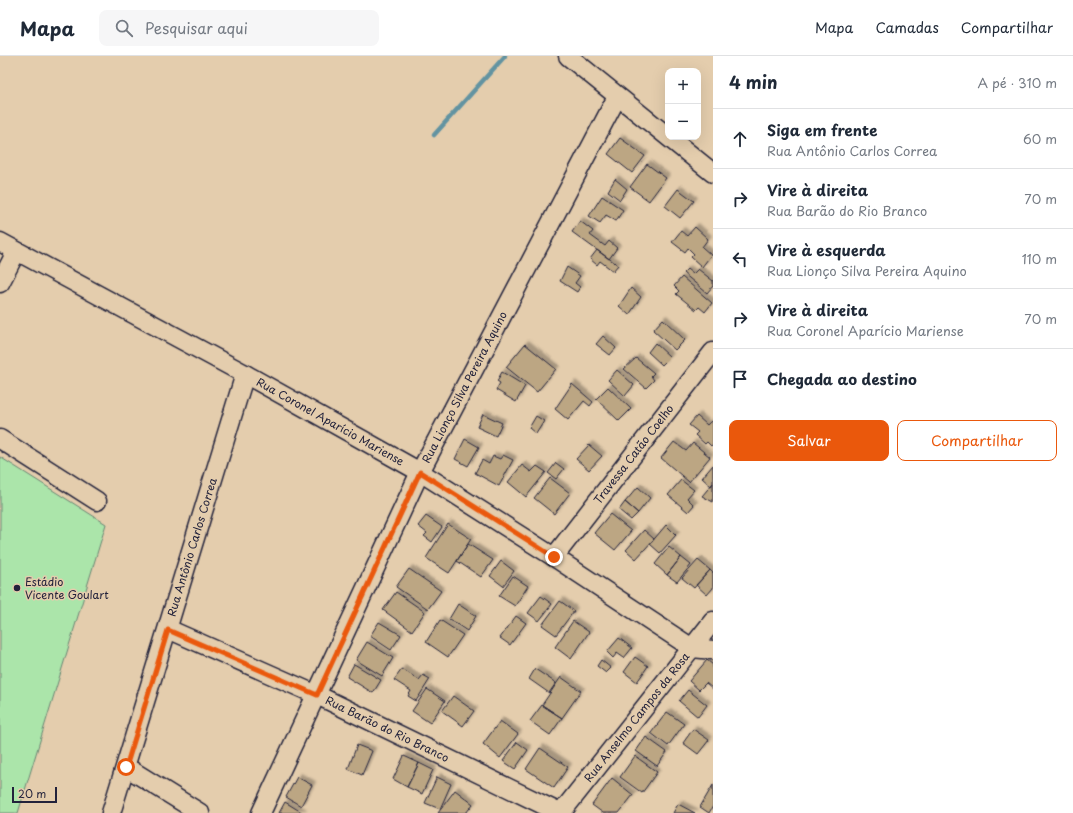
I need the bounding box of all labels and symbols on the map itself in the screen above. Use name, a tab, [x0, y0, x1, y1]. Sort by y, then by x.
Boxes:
street label: Rua Lionço Silva Pereira Aquino	[417, 308, 511, 466]
street label: Rua Coronel Aparício Mariense	[254, 373, 407, 469]
street label: Travessa Catão Coelho	[589, 401, 677, 507]
street label: Rua Antônio Carlos Correa	[163, 475, 221, 618]
route end	[545, 548, 563, 566]
place label: Estádio Vicente Goulart	[25, 573, 109, 603]
marker: Estádio Vicente Goulart	[12, 583, 22, 593]
street label: Rua Anselmo Campos da Rosa	[580, 648, 693, 785]
street label: Rua Barão do Rio Branco	[323, 691, 452, 766]
route start	[117, 758, 135, 776]
scale bar	[12, 785, 57, 804]

